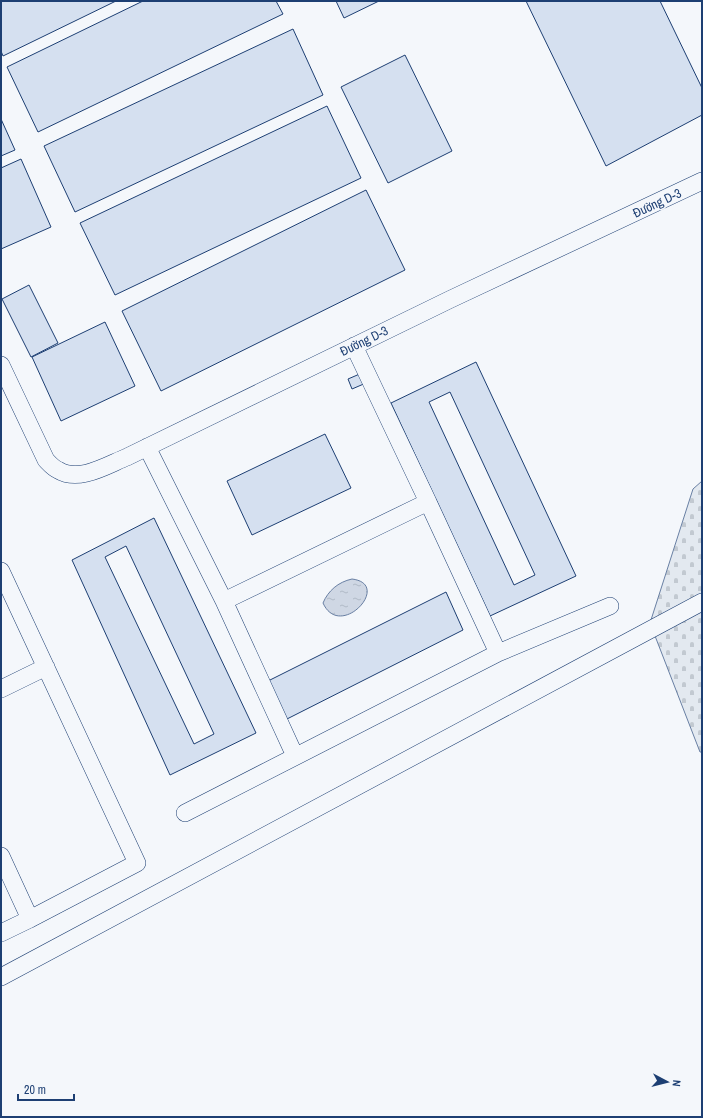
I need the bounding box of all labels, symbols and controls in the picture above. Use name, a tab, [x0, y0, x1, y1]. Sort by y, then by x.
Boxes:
street label: Đường D-3	[630, 184, 684, 222]
street label: Đường D-3	[337, 322, 391, 360]
north arrow	[647, 1062, 687, 1102]
scale bar	[18, 1076, 74, 1102]
text: N	[670, 1079, 684, 1087]
text: 20 m	[24, 1082, 46, 1098]

